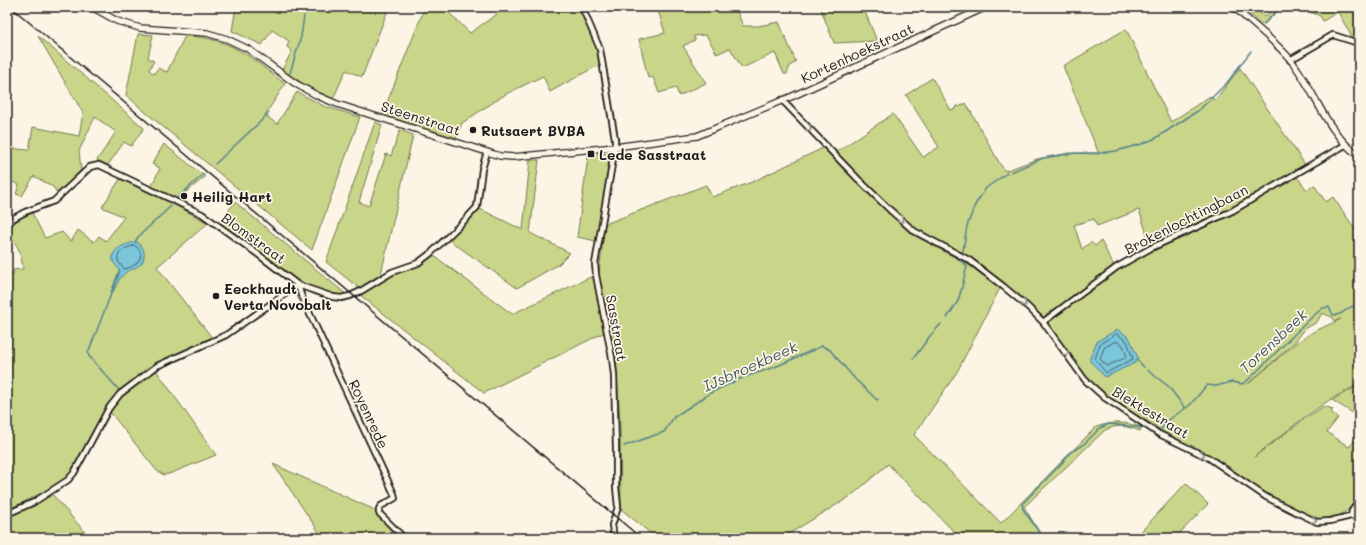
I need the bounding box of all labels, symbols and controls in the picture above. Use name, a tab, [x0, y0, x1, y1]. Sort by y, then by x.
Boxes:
street label: Kortenhoekstraat	[798, 19, 916, 87]
street label: Steenstraat	[379, 96, 463, 140]
place label: Rutsaert BVBA	[481, 121, 586, 140]
one-way arrow	[804, 124, 812, 132]
marker: Rutsaert BVBA	[468, 125, 478, 135]
place label: Lede Sasstraat	[599, 145, 706, 164]
marker: Lede Sasstraat	[586, 149, 596, 159]
street label: Brokenlochtingbaan	[1121, 180, 1251, 258]
place label: Heilig Hart	[192, 187, 272, 206]
marker: Heilig Hart	[179, 191, 189, 201]
street label: Blomstraat	[218, 208, 290, 268]
one-way arrow	[896, 215, 904, 223]
place label: Eeckhaudt Verta Novobalt	[224, 279, 331, 314]
marker: Eeckhaudt Verta Novobalt	[211, 291, 221, 301]
street label: Sasstraat	[602, 293, 632, 363]
one-way arrow	[1019, 300, 1027, 307]
water label: Torensbeek	[1235, 304, 1312, 378]
water label: IJsbroekbeek	[700, 336, 801, 396]
one-way arrow	[1061, 350, 1069, 357]
street label: Royenrede	[345, 376, 393, 452]
street label: Blektestraat	[1109, 382, 1193, 442]
one-way arrow	[1198, 450, 1205, 458]
one-way arrow	[1311, 515, 1318, 524]

